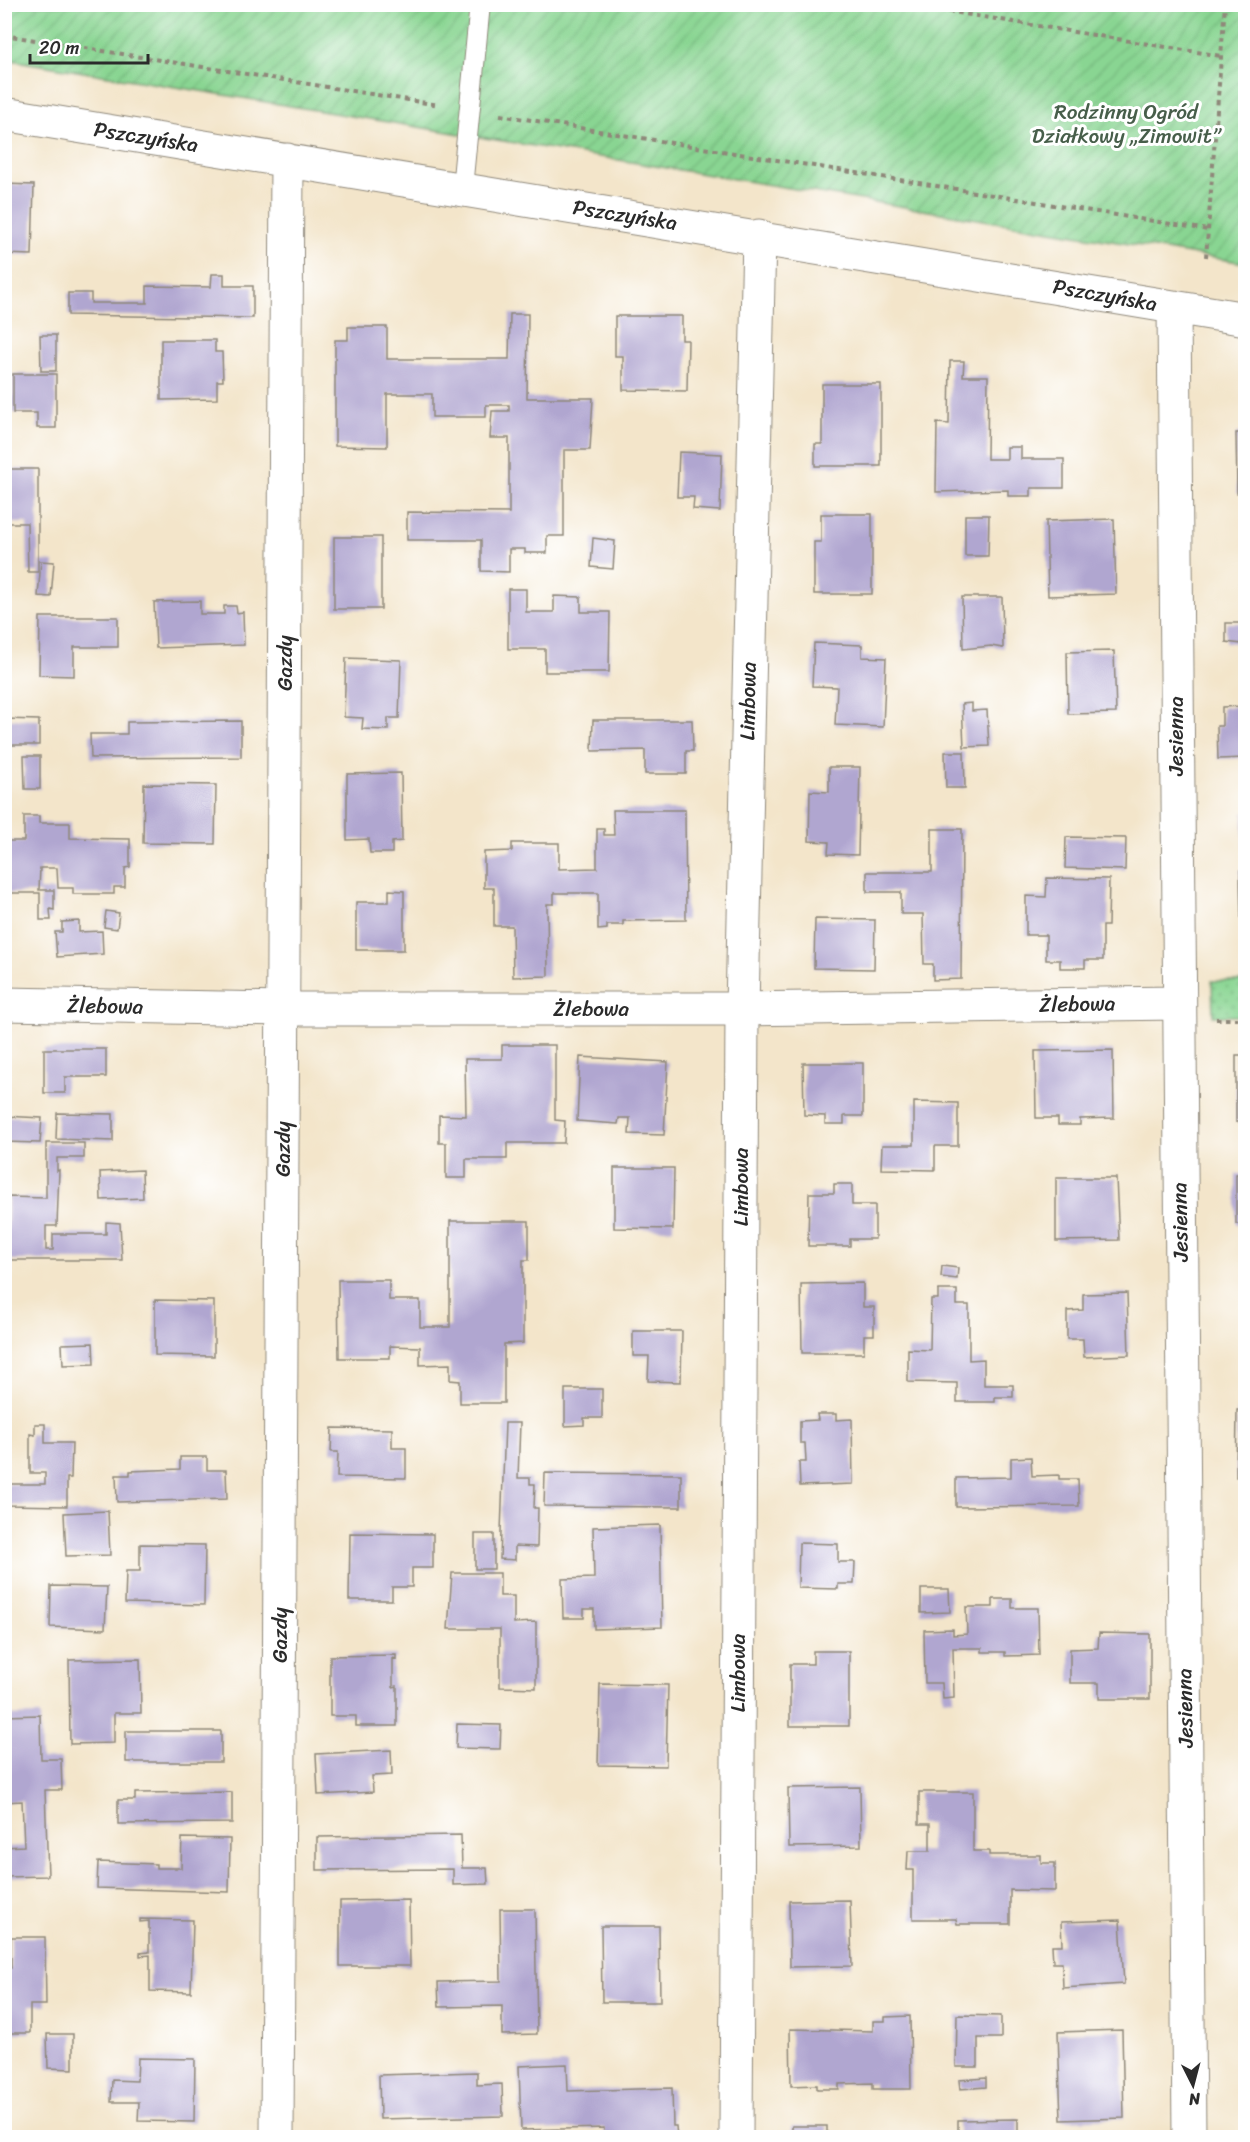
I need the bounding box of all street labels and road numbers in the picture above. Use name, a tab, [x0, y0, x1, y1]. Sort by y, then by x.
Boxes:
street label: Pszczyńska	[91, 110, 201, 164]
street label: Pszczyńska	[570, 188, 680, 242]
street label: Pszczyńska	[1050, 267, 1161, 323]
street label: Gazdy	[266, 635, 304, 691]
street label: Limbowa	[728, 661, 768, 741]
street label: Jesienna	[1157, 696, 1195, 777]
street label: Żlebowa	[1039, 984, 1116, 1024]
street label: Żlebowa	[67, 986, 144, 1026]
street label: Żlebowa	[553, 990, 630, 1028]
street label: Gazdy	[264, 1121, 302, 1177]
street label: Limbowa	[722, 1147, 760, 1226]
street label: Jesienna	[1160, 1181, 1200, 1263]
street label: Gazdy	[261, 1607, 299, 1663]
street label: Limbowa	[719, 1633, 757, 1712]
street label: Jesienna	[1165, 1667, 1205, 1749]

